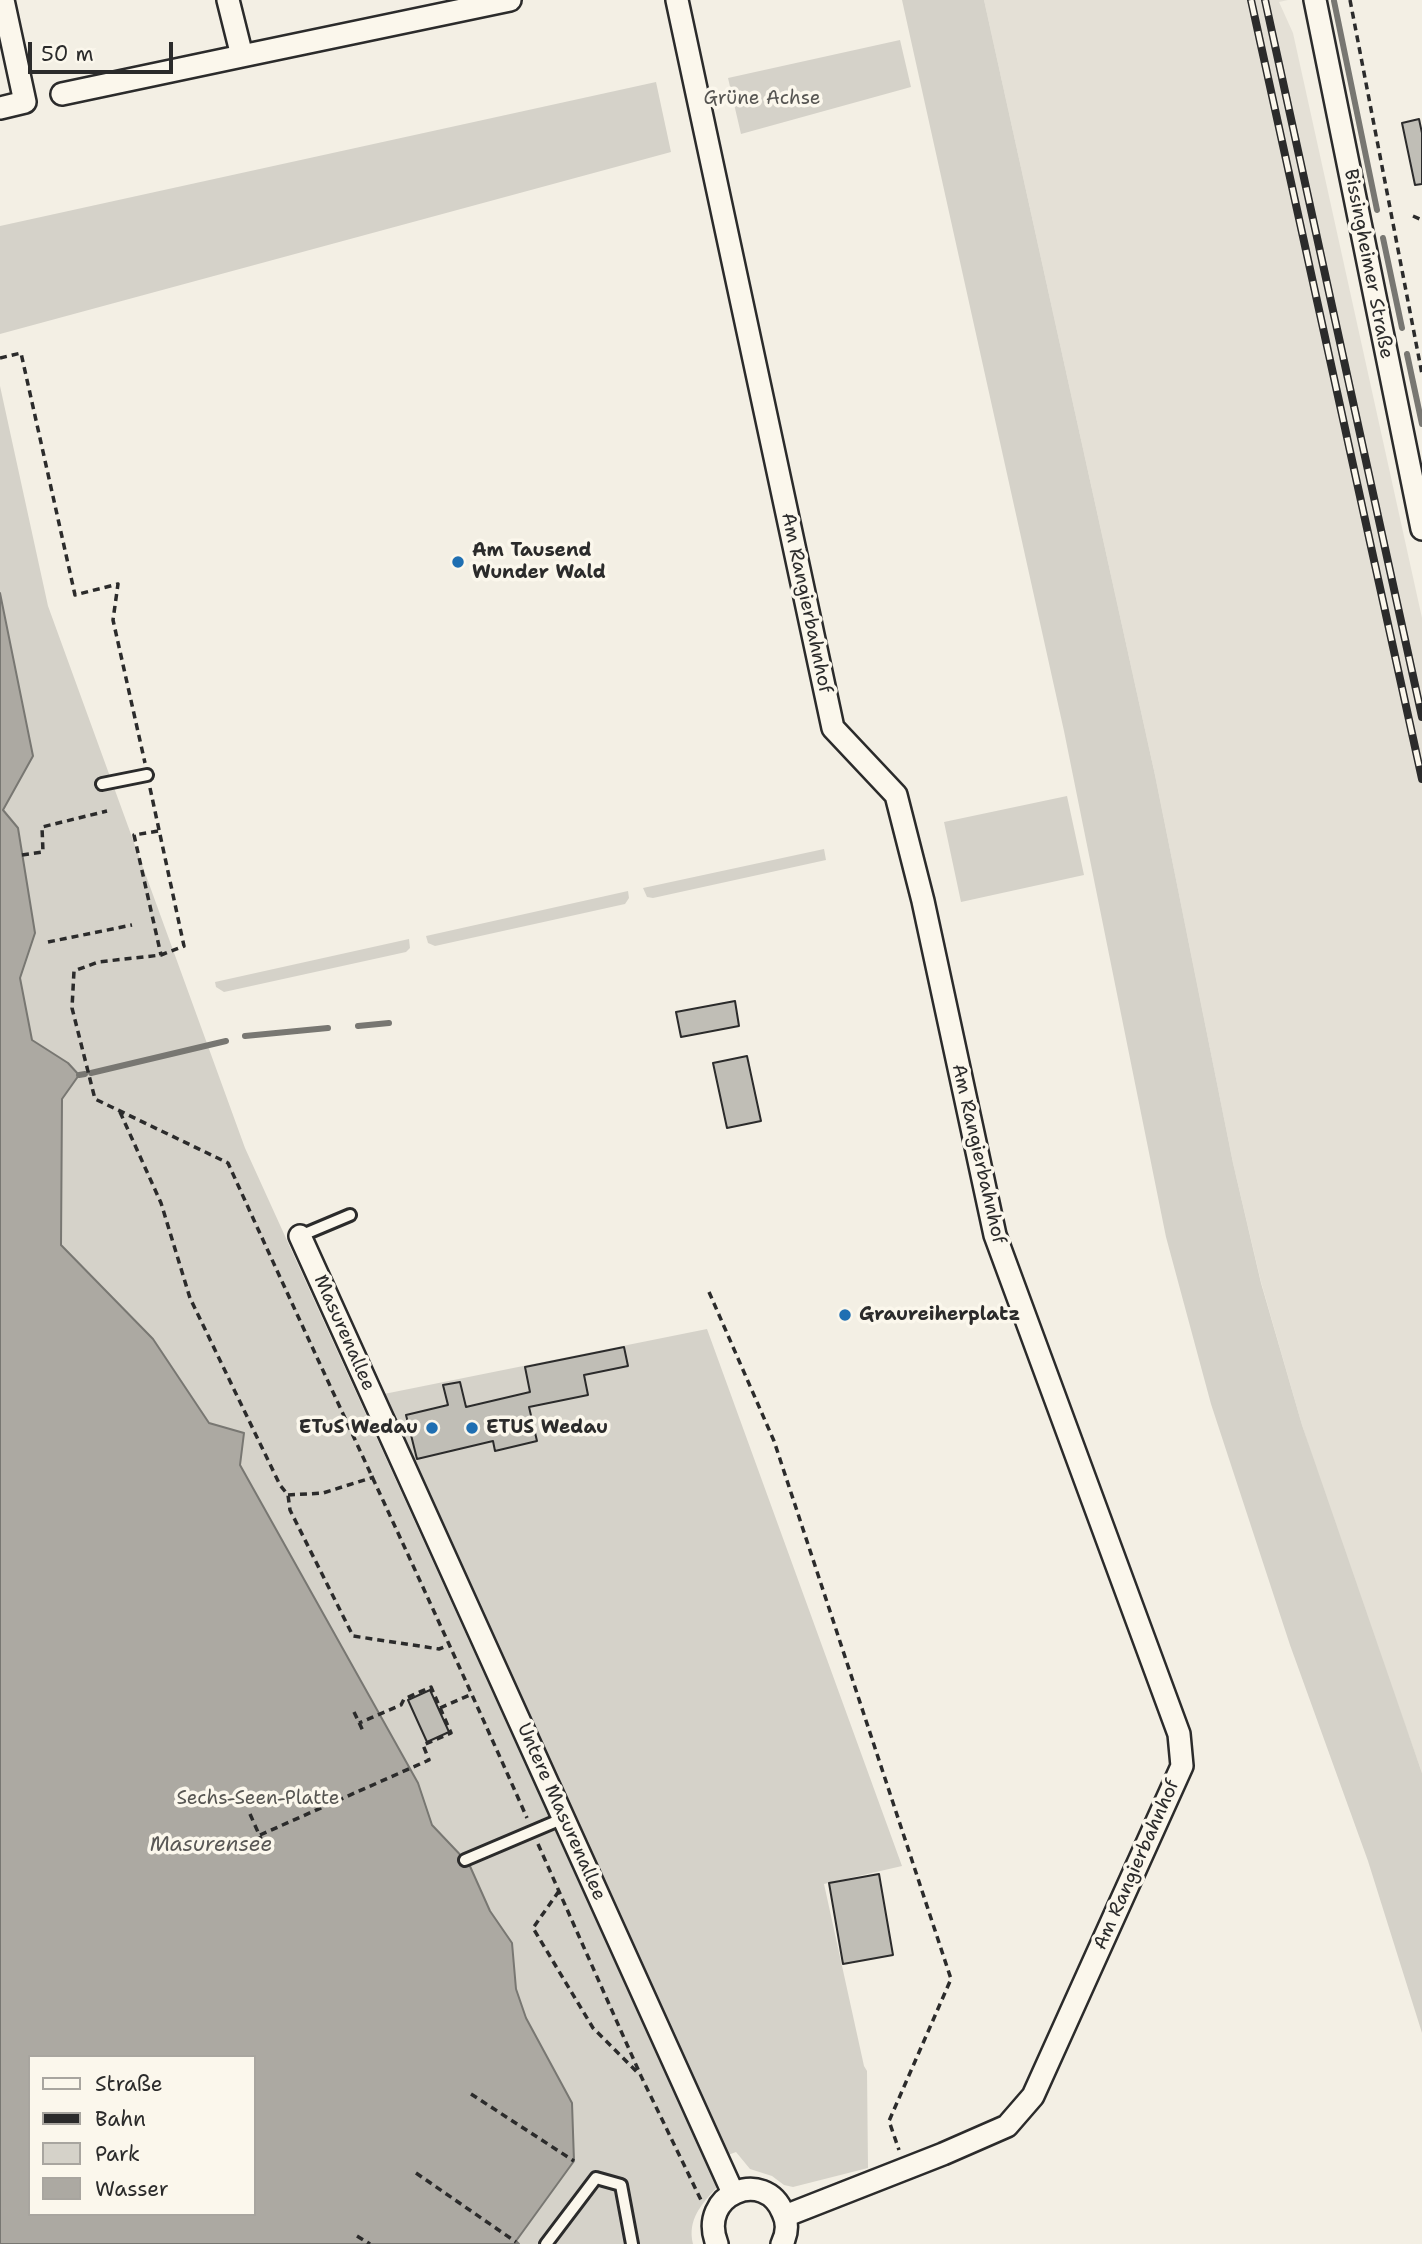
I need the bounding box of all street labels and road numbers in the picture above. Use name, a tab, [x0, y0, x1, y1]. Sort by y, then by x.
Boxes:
street label: Bissingheimer Straße	[1338, 167, 1398, 361]
street label: Am Rangierbahnhof	[776, 511, 836, 695]
street label: Am Rangierbahnhof	[946, 1062, 1010, 1246]
street label: Masurenallee	[308, 1272, 380, 1394]
street label: Untere Masurenallee	[512, 1720, 610, 1904]
street label: Am Rangierbahnhof	[1089, 1776, 1185, 1954]

